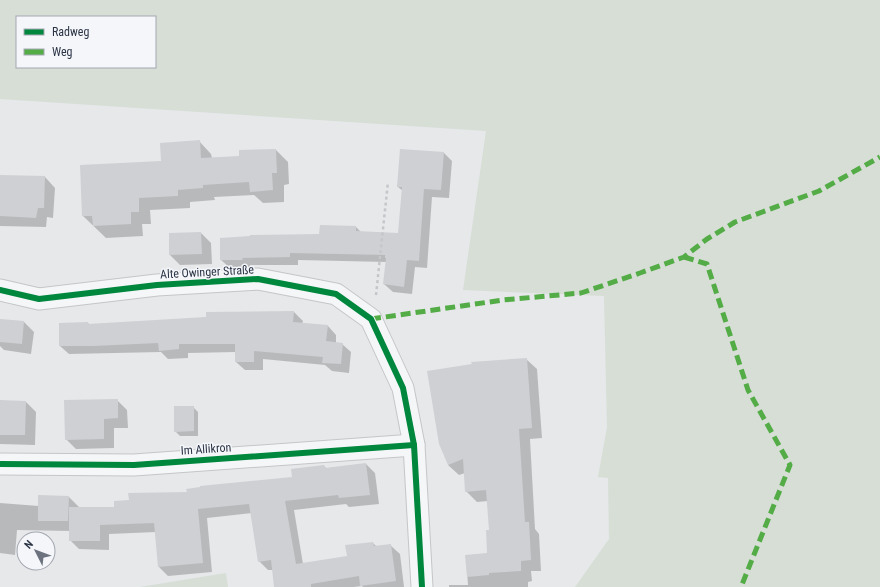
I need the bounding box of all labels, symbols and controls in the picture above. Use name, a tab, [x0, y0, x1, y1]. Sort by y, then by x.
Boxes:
legend	[16, 16, 156, 68]
text: Radweg	[52, 25, 89, 39]
text: Weg	[52, 45, 73, 59]
street label: Alte Owinger Straße	[160, 263, 255, 281]
street label: Im Allikron	[180, 440, 232, 458]
north arrow	[16, 531, 56, 571]
text: N	[22, 538, 36, 552]

